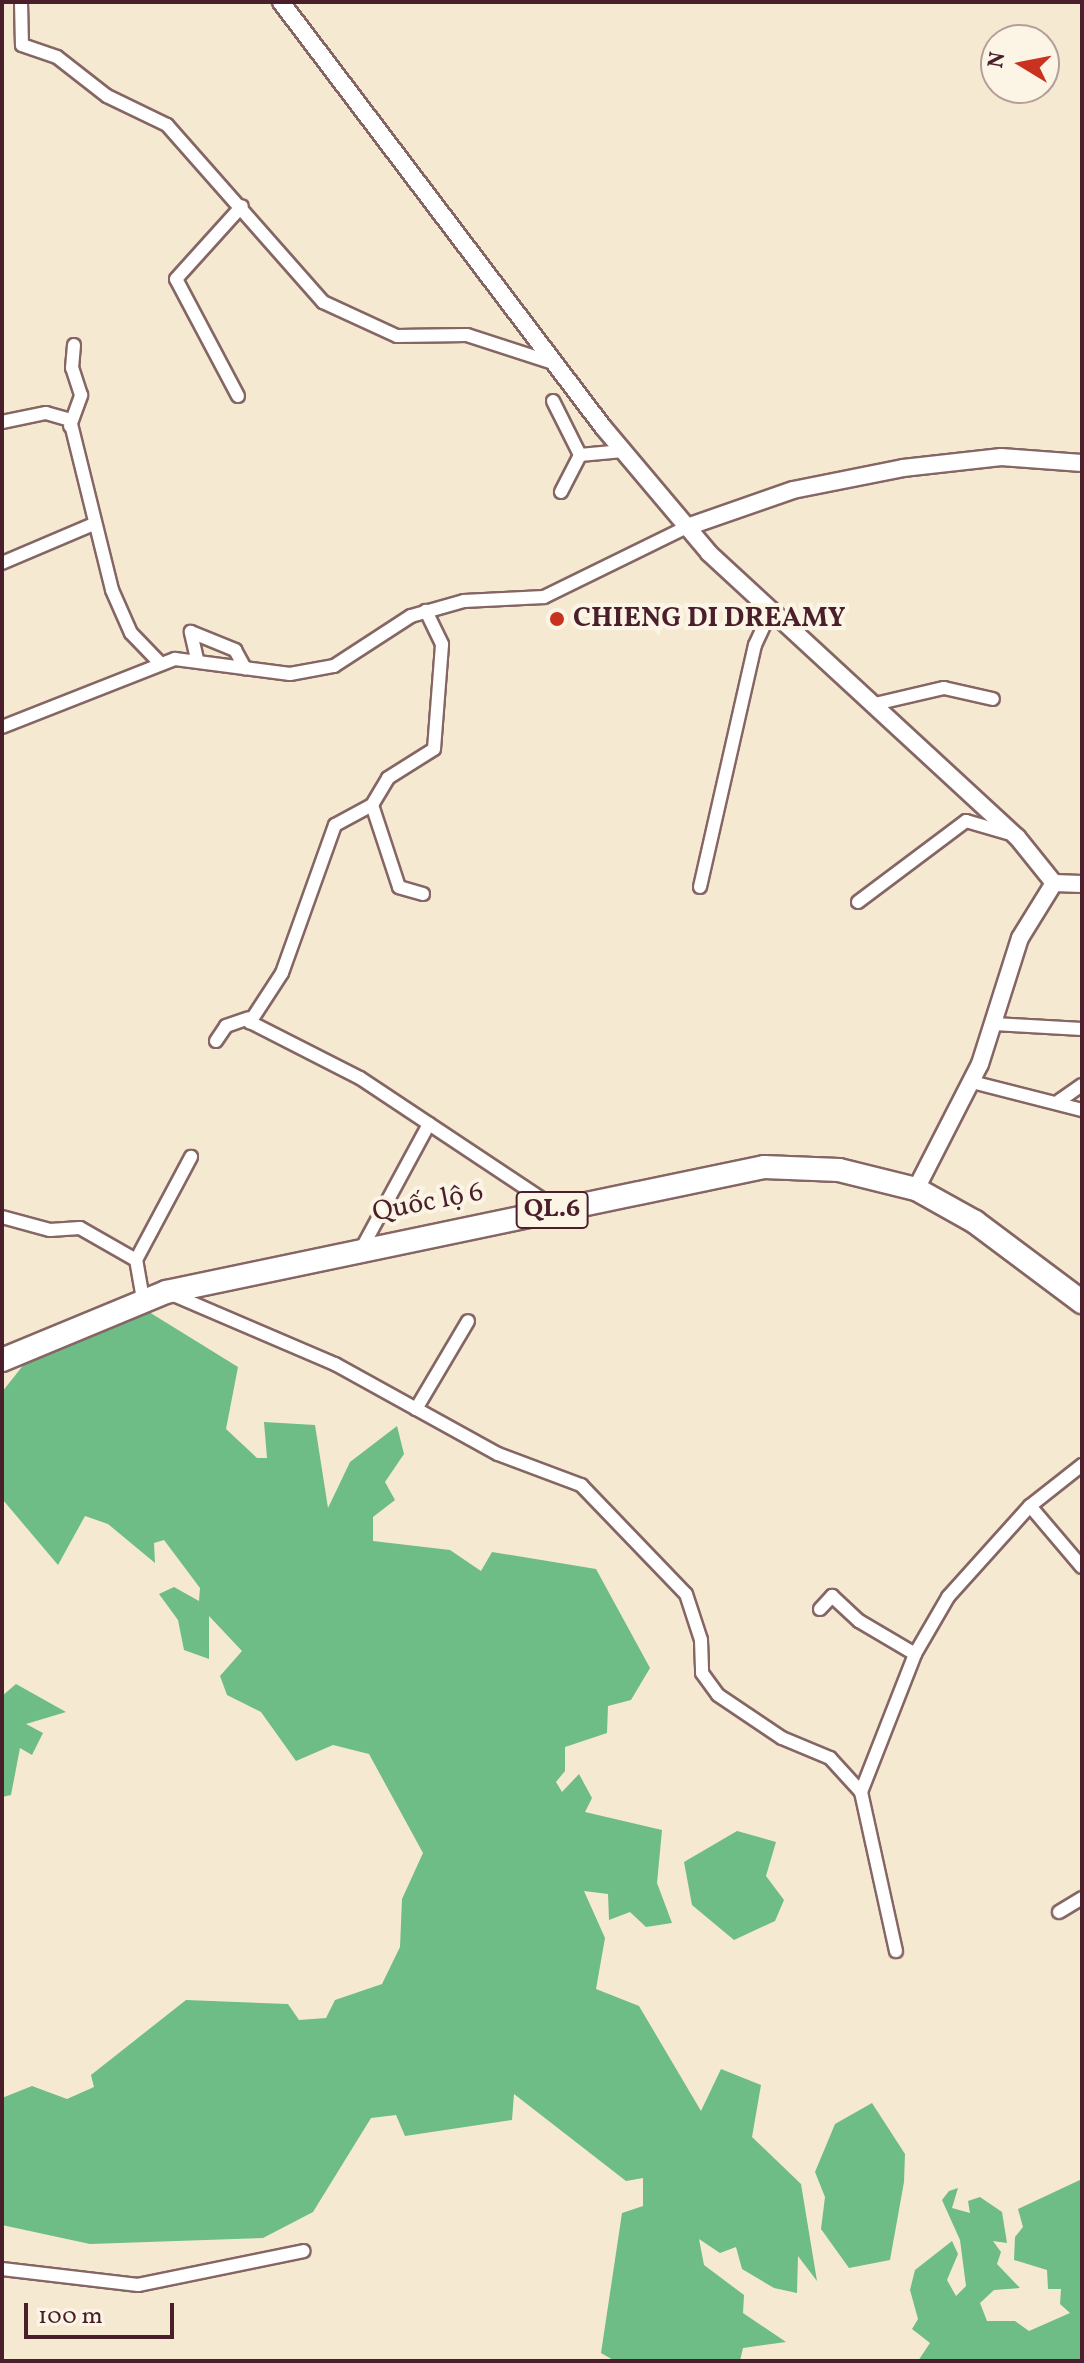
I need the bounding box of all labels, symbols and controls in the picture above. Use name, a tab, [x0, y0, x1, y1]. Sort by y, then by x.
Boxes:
north arrow	[980, 24, 1060, 104]
text: N	[981, 50, 1014, 71]
place label: CHIENG DI DREAMY	[573, 602, 846, 636]
marker: CHIENG DI DREAMY	[548, 610, 566, 628]
street label: Quốc lộ 6	[370, 1176, 486, 1230]
road number: QL.6	[514, 1188, 590, 1232]
scale bar	[28, 2287, 178, 2337]
text: 100 m	[38, 2300, 103, 2334]

